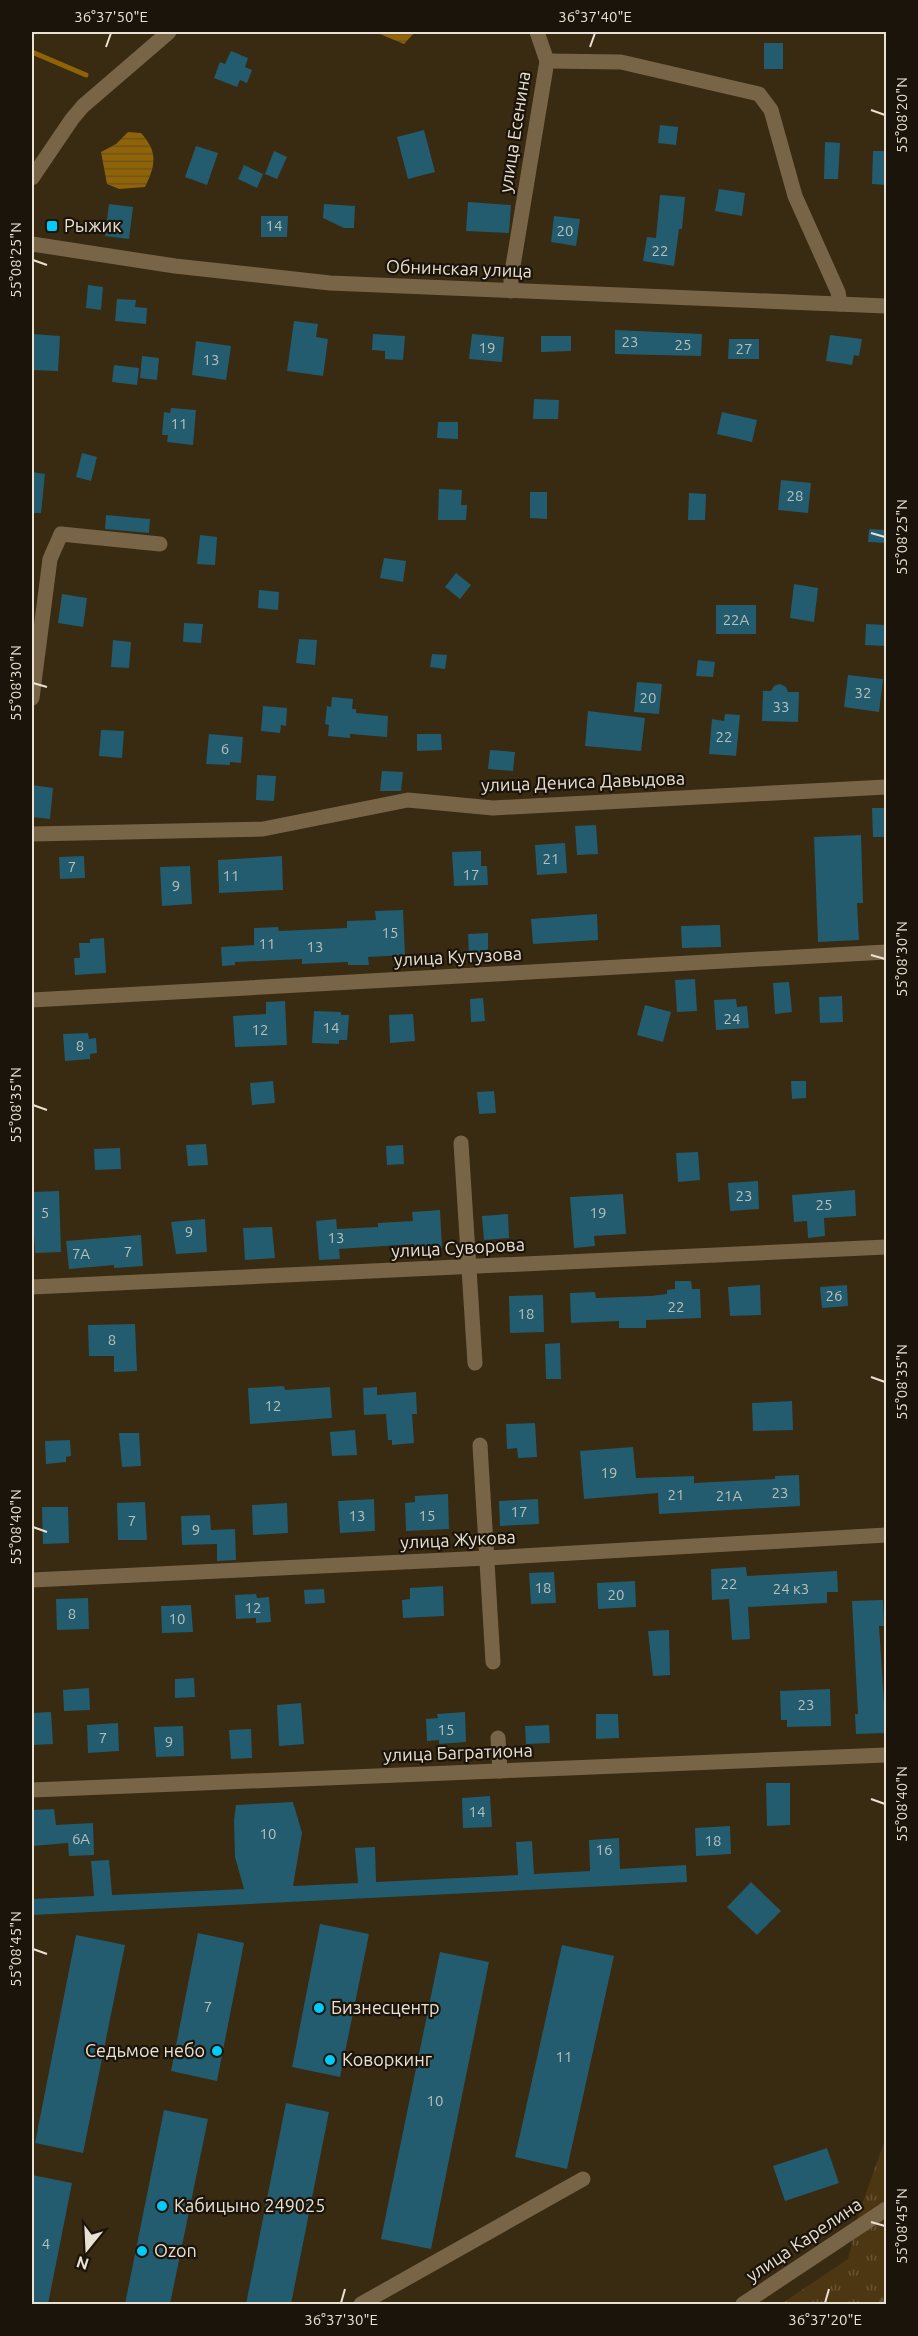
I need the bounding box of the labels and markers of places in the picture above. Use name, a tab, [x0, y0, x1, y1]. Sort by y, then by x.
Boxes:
place label: Рыжик	[64, 215, 121, 235]
marker: Рыжик	[45, 219, 59, 233]
place label: Бизнесцентр	[331, 1997, 440, 2017]
marker: Бизнесцентр	[312, 2001, 326, 2015]
place label: Седьмое небо	[85, 2040, 205, 2060]
marker: Седьмое небо	[210, 2044, 224, 2058]
place label: Коворкинг	[342, 2049, 432, 2069]
marker: Коворкинг	[323, 2053, 337, 2067]
place label: Кабицыно 249025	[174, 2195, 325, 2215]
marker: Кабицыно 249025	[155, 2199, 169, 2213]
place label: Ozon	[154, 2240, 197, 2260]
marker: Ozon	[135, 2244, 149, 2258]

